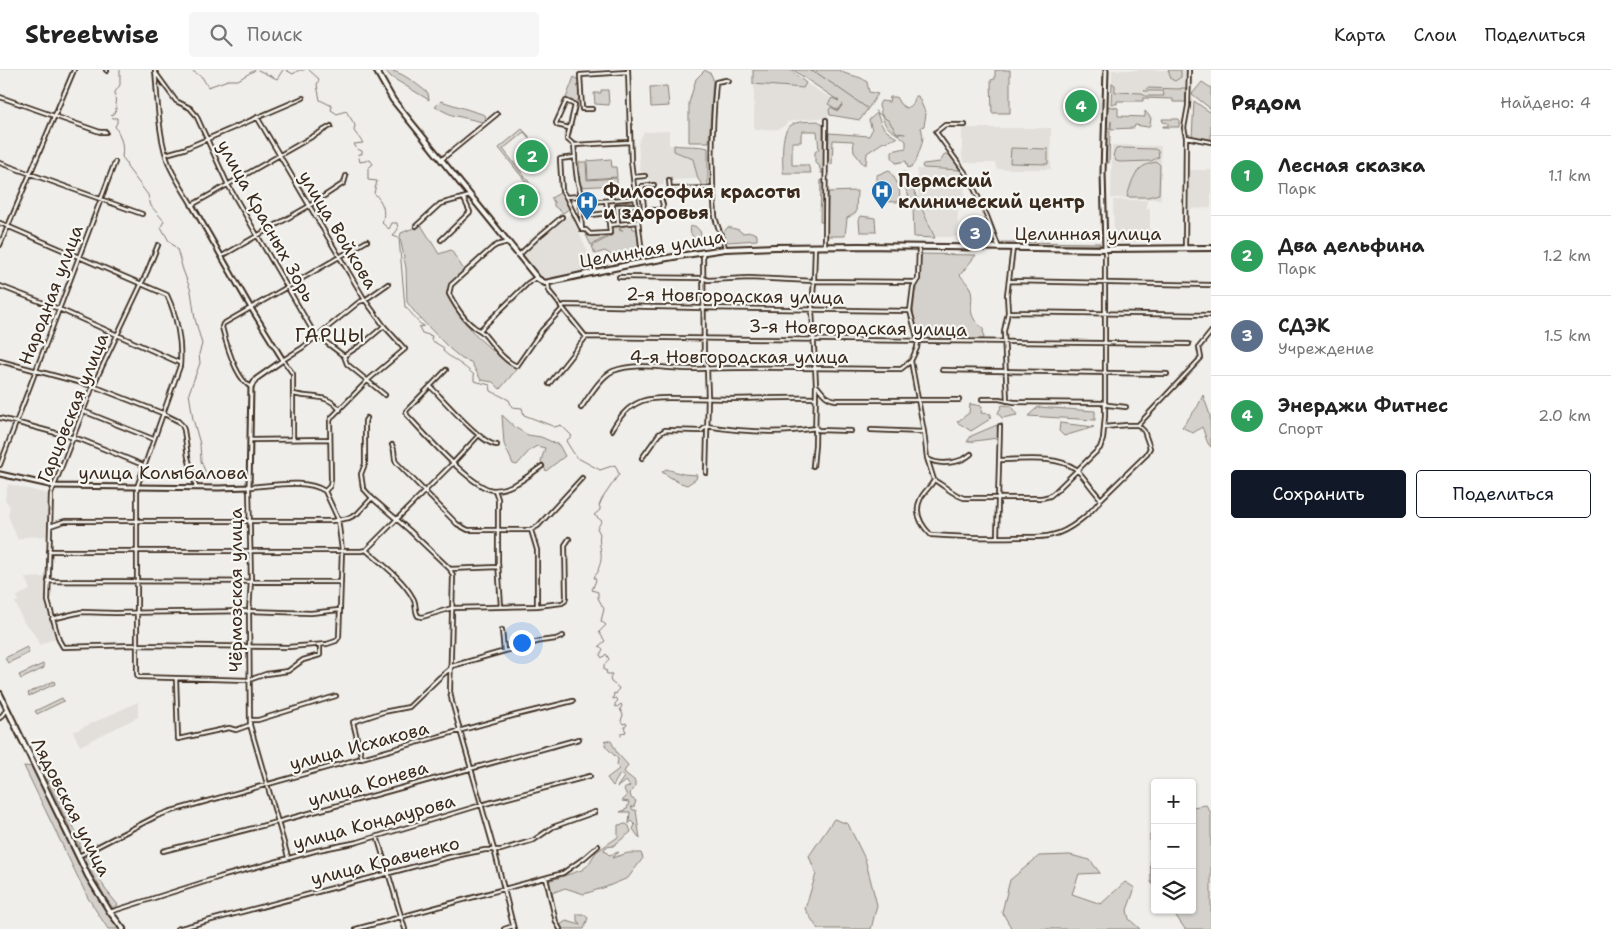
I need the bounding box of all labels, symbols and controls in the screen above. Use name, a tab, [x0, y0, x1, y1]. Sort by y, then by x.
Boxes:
search box	[189, 12, 539, 57]
text: Streetwise	[25, 19, 159, 51]
icon: search	[207, 21, 235, 49]
text: Поиск	[247, 22, 302, 47]
text: Карта	[1334, 23, 1385, 47]
text: Слои	[1413, 23, 1457, 47]
text: Поделиться	[1485, 23, 1586, 47]
pin: 4	[1065, 87, 1097, 125]
text: Рядом	[1231, 89, 1301, 117]
text: Найдено: 4	[1500, 92, 1591, 113]
street label: улица Красных Зорь	[211, 136, 321, 306]
pin: 2	[516, 137, 548, 175]
text: Лесная сказка	[1278, 153, 1425, 178]
text: 1	[1243, 165, 1251, 186]
text: 1.1 km	[1548, 165, 1591, 186]
street label: улица Войкова	[293, 166, 383, 294]
place label: Пермский клинический центр	[898, 169, 1085, 214]
text: Парк	[1278, 178, 1316, 199]
hospital icon: Пермский клинический центр	[870, 179, 894, 210]
place label: Философия красоты и здоровья	[603, 180, 800, 225]
pin: 1	[506, 181, 538, 219]
hospital icon: Философия красоты и здоровья	[575, 190, 599, 221]
pin: 3	[959, 214, 991, 252]
street label: Народная улица	[13, 222, 89, 368]
street label: Целинная улица	[1014, 222, 1162, 246]
street label: Целинная улица	[578, 224, 726, 274]
text: Два дельфина	[1278, 233, 1424, 258]
text: 2	[1241, 245, 1253, 266]
text: 1.2 km	[1543, 245, 1591, 266]
text: Парк	[1278, 258, 1316, 279]
street label: 2-я Новгородская улица	[626, 282, 844, 310]
text: СДЭК	[1278, 313, 1330, 338]
street label: 3-я Новгородская улица	[748, 314, 968, 342]
district label: ГАРЦЫ	[295, 322, 365, 348]
text: 3	[1241, 325, 1253, 346]
text: 1.5 km	[1544, 325, 1591, 346]
street label: Гарцовская улица	[32, 330, 114, 486]
text: Учреждение	[1278, 338, 1374, 359]
street label: 4-я Новгородская улица	[630, 345, 848, 369]
text: Энерджи Фитнес	[1278, 393, 1448, 418]
text: 4	[1241, 405, 1253, 426]
text: 2.0 km	[1538, 405, 1591, 426]
text: Спорт	[1278, 418, 1323, 439]
street label: улица Колыбалова	[79, 461, 247, 485]
button: Сохранить	[1231, 470, 1406, 518]
button: Поделиться	[1416, 470, 1591, 518]
street label: Чёрмозская улица	[224, 508, 248, 672]
your location	[509, 630, 535, 656]
street label: улица Исхакова	[287, 716, 431, 776]
street label: Лядовская улица	[26, 734, 116, 880]
street label: улица Конева	[305, 755, 431, 813]
map controls	[1151, 779, 1196, 914]
button: +	[1151, 779, 1196, 824]
street label: улица Кондаурова	[290, 789, 458, 855]
button: −	[1151, 824, 1196, 869]
street label: улица Кравченко	[308, 831, 462, 891]
button: layers	[1151, 869, 1196, 914]

